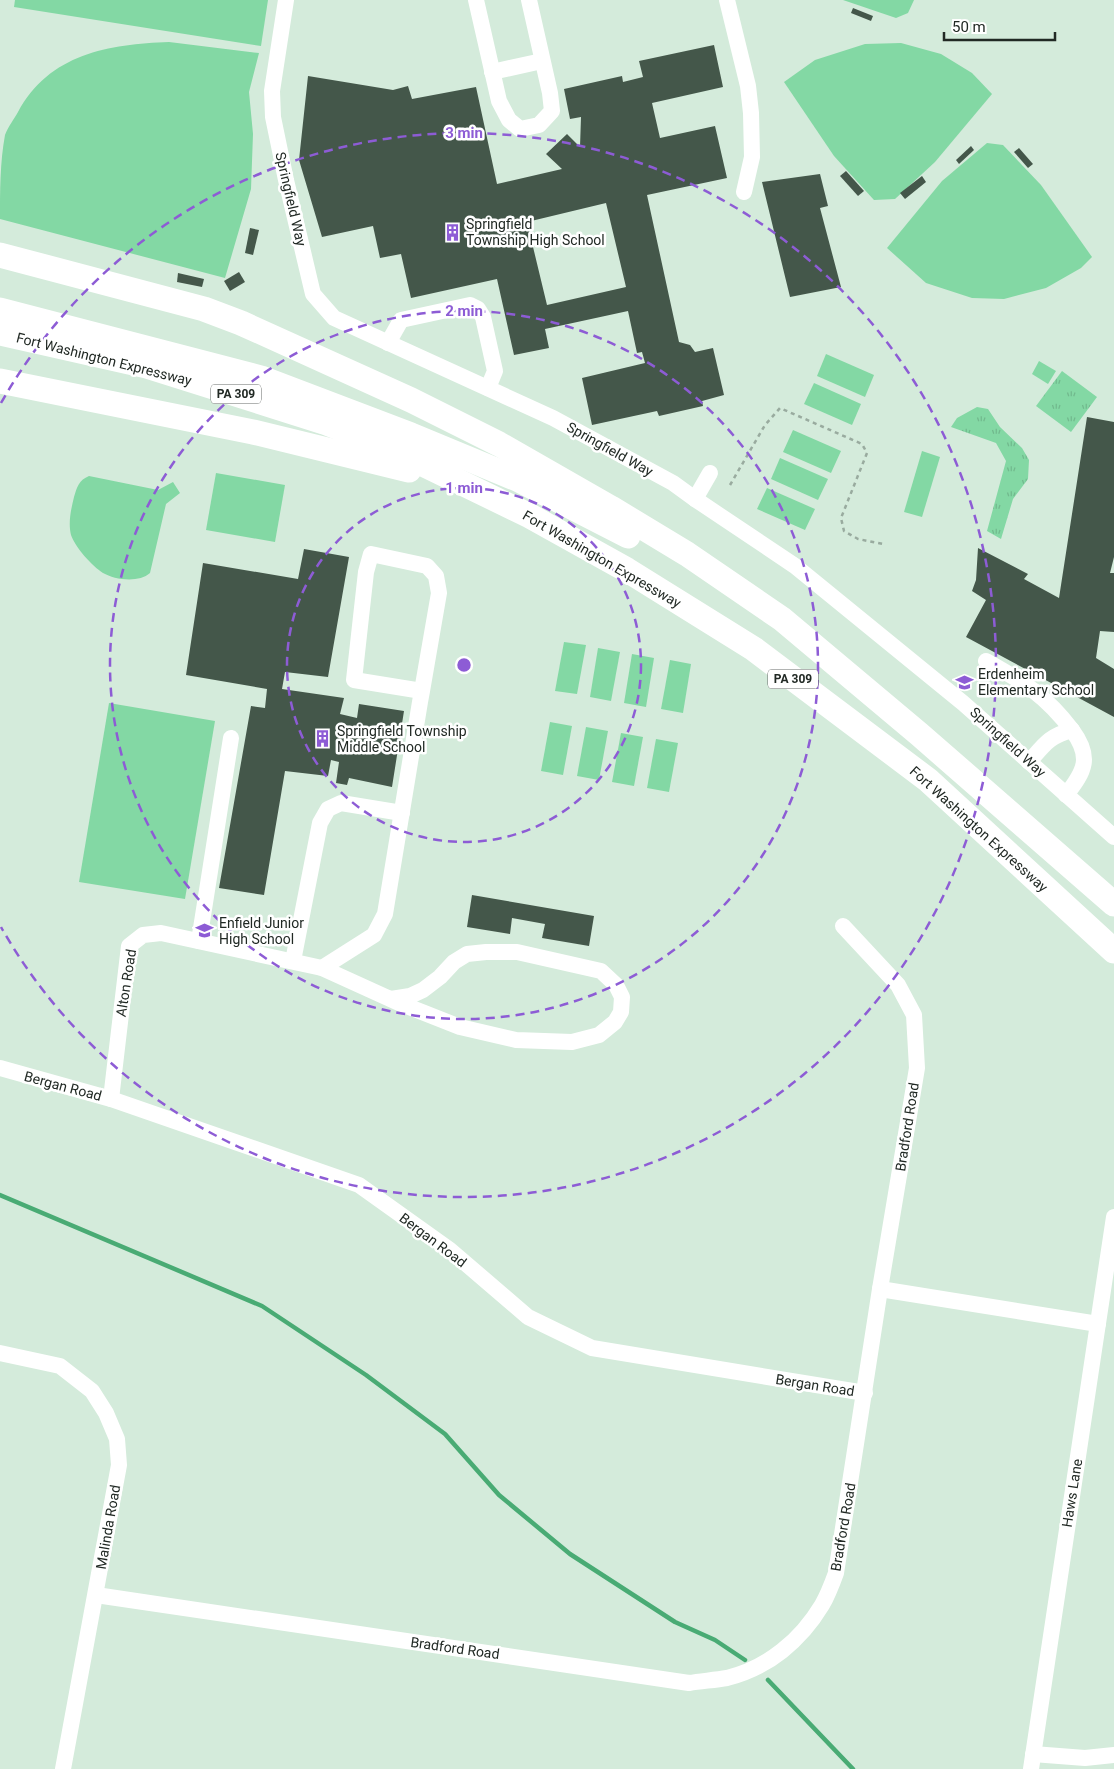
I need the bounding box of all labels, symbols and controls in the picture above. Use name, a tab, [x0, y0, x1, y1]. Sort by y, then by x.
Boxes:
scale bar	[944, 10, 1055, 42]
text: 50 m	[952, 18, 986, 36]
text: 3 min	[445, 124, 483, 142]
street label: Springfield Way	[272, 150, 310, 248]
place label: Springfield Township High School	[466, 216, 605, 248]
building icon: Springfield Township High School	[442, 222, 462, 242]
text: 2 min	[445, 302, 483, 320]
street label: Fort Washington Expressway	[15, 329, 194, 389]
road number: PA 309	[211, 384, 261, 404]
street label: Springfield Way	[564, 419, 656, 479]
text: 1 min	[445, 479, 483, 497]
street label: Fort Washington Expressway	[520, 507, 684, 611]
centre of rings	[455, 656, 473, 674]
place label: Erdenheim Elementary School	[978, 666, 1094, 698]
road number: PA 309	[768, 670, 818, 689]
school or university icon: Erdenheim Elementary School	[954, 672, 974, 692]
street label: Springfield Way	[967, 704, 1049, 780]
place label: Springfield Township Middle School	[337, 723, 467, 755]
building icon: Springfield Township Middle School	[313, 729, 333, 749]
street label: Fort Washington Expressway	[907, 763, 1052, 895]
place label: Enfield Junior High School	[219, 915, 304, 947]
school or university icon: Enfield Junior High School	[195, 921, 215, 941]
street label: Alton Road	[113, 948, 139, 1018]
street label: Bergan Road	[22, 1068, 104, 1104]
street label: Bradford Road	[892, 1081, 922, 1173]
street label: Bergan Road	[396, 1210, 470, 1270]
street label: Bergan Road	[774, 1371, 856, 1399]
street label: Haws Lane	[1059, 1458, 1085, 1528]
street label: Bradford Road	[827, 1481, 859, 1573]
street label: Malinda Road	[93, 1484, 123, 1570]
street label: Bradford Road	[409, 1634, 501, 1662]

